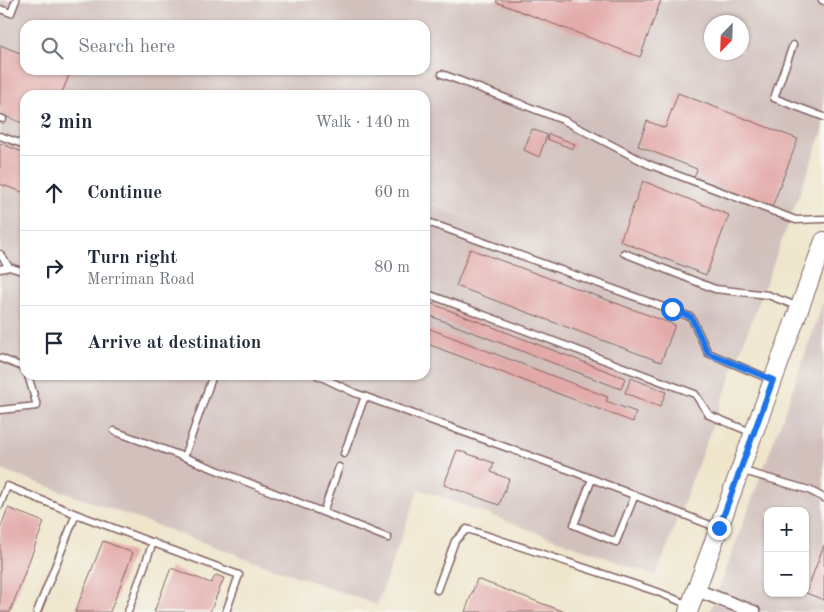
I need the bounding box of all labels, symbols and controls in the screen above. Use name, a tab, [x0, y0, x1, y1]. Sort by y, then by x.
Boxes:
north arrow	[704, 15, 749, 60]
search box	[20, 20, 430, 75]
icon: search	[38, 34, 66, 62]
text: Search here	[78, 38, 175, 57]
text: 2 min	[40, 112, 93, 133]
text: Walk · 140 m	[315, 115, 410, 131]
icon: ahead	[40, 179, 68, 207]
text: Continue	[87, 184, 162, 203]
text: 60 m	[374, 185, 410, 201]
text: Turn right	[87, 249, 177, 268]
icon: right	[40, 254, 68, 282]
text: 80 m	[374, 260, 410, 276]
text: Merriman Road	[87, 272, 195, 288]
route start	[661, 298, 684, 321]
icon: arrive	[40, 329, 68, 357]
text: Arrive at destination	[87, 334, 261, 353]
map controls	[764, 507, 809, 597]
button: +	[764, 507, 809, 552]
route end	[708, 517, 731, 540]
button: −	[764, 552, 809, 597]

